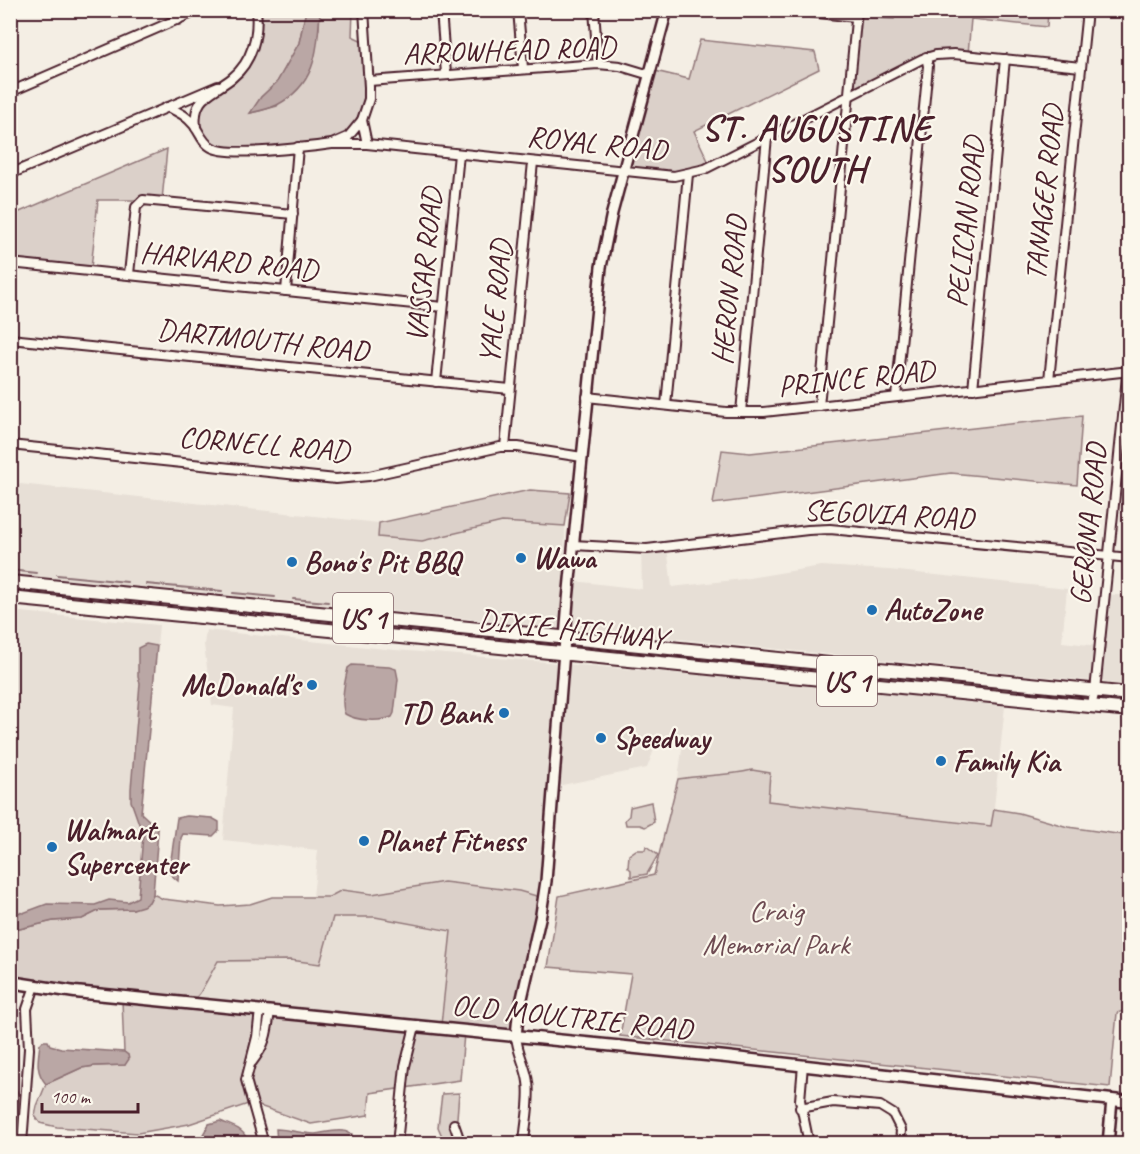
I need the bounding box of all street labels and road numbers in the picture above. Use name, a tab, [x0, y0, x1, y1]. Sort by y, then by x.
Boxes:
street label: ARROWHEAD ROAD	[402, 27, 618, 73]
street label: TANAGER ROAD	[1016, 101, 1072, 283]
street label: ROYAL ROAD	[525, 117, 671, 169]
street label: PELICAN ROAD	[937, 132, 993, 309]
street label: VASSAR ROAD	[397, 183, 451, 344]
street label: HERON ROAD	[702, 211, 756, 366]
street label: HARVARD ROAD	[139, 233, 322, 289]
street label: YALE ROAD	[470, 236, 521, 366]
street label: DARTMOUTH ROAD	[155, 310, 373, 370]
street label: PRINCE ROAD	[776, 351, 939, 405]
street label: CORNELL ROAD	[177, 418, 353, 471]
street label: GERONA ROAD	[1061, 439, 1116, 607]
street label: SEGOVIA ROAD	[803, 491, 978, 538]
road number: US 1	[333, 593, 393, 643]
street label: DIXIE HIGHWAY	[476, 600, 674, 658]
road number: US 1	[817, 656, 877, 706]
street label: OLD MOULTRIE ROAD	[450, 985, 697, 1049]

